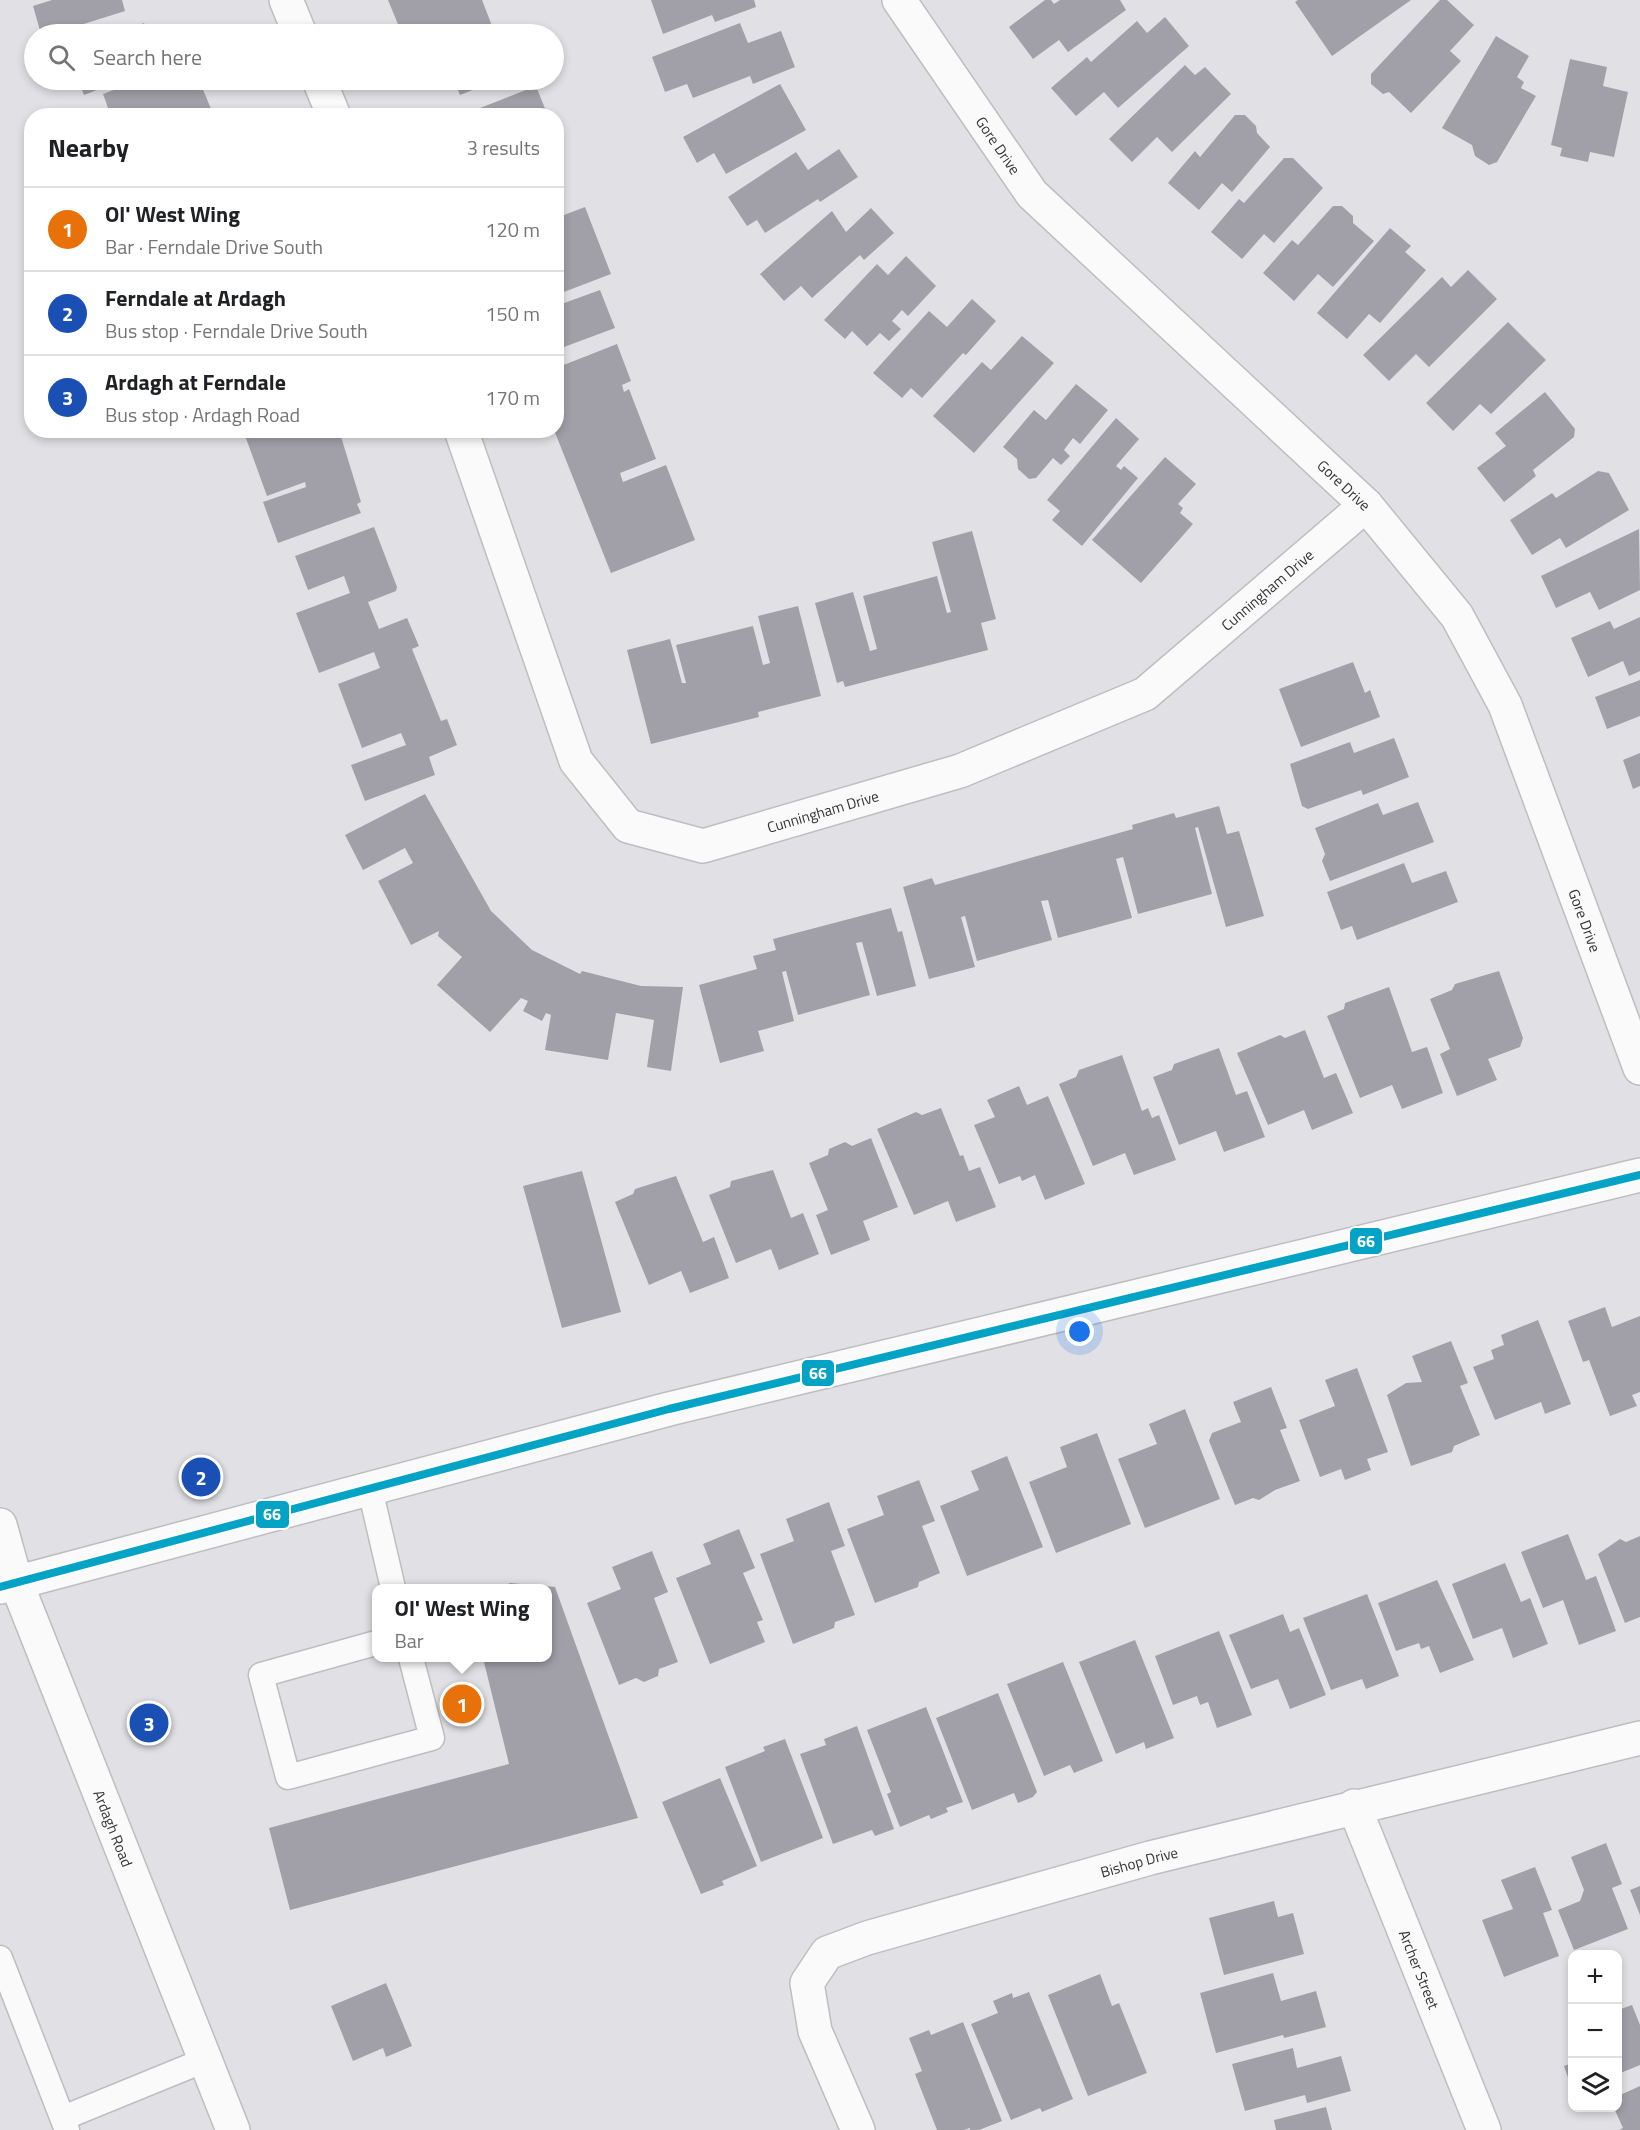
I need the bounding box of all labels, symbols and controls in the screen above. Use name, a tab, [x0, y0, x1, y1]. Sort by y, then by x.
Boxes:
search box	[24, 24, 564, 90]
text: Search here	[93, 40, 202, 74]
icon: search	[45, 41, 78, 74]
street label: Gore Drive	[970, 111, 1027, 179]
text: Nearby	[48, 128, 129, 167]
text: 3 results	[467, 132, 540, 163]
text: Ol' West Wing	[105, 197, 240, 231]
text: 1	[62, 214, 73, 245]
text: 120 m	[485, 214, 540, 245]
text: Bar · Ferndale Drive South	[105, 231, 323, 262]
text: Ferndale at Ardagh	[105, 281, 286, 315]
text: 2	[62, 298, 73, 329]
text: 150 m	[485, 298, 540, 329]
text: Bus stop · Ferndale Drive South	[105, 315, 368, 346]
text: Ardagh at Ferndale	[105, 365, 286, 399]
text: 3	[62, 382, 73, 413]
text: 170 m	[485, 382, 540, 413]
text: Bus stop · Ardagh Road	[105, 399, 300, 430]
street label: Gore Drive	[1312, 454, 1376, 516]
street label: Cunningham Drive	[1216, 543, 1318, 636]
street label: Cunningham Drive	[764, 784, 881, 838]
street label: Gore Drive	[1563, 885, 1607, 955]
line badge: 66	[1349, 1227, 1383, 1255]
text: 66	[1357, 1229, 1375, 1253]
your location	[1065, 1317, 1094, 1346]
line badge: 66	[801, 1359, 835, 1387]
text: 66	[809, 1361, 827, 1385]
pin: 2	[182, 1454, 220, 1500]
line badge: 66	[255, 1500, 290, 1529]
text: 66	[263, 1502, 281, 1526]
popup	[372, 1584, 552, 1662]
text: Ol' West Wing	[395, 1591, 529, 1625]
text: Bar	[395, 1625, 424, 1656]
pin: 1	[442, 1682, 482, 1726]
pin: 3	[130, 1700, 168, 1746]
street label: Ardagh Road	[88, 1786, 139, 1870]
street label: Bishop Drive	[1098, 1840, 1180, 1883]
street label: Archer Street	[1393, 1926, 1446, 2013]
map controls	[1568, 1950, 1622, 2112]
button: +	[1568, 1950, 1622, 2004]
button: −	[1568, 2004, 1622, 2058]
button: layers	[1568, 2058, 1622, 2112]

